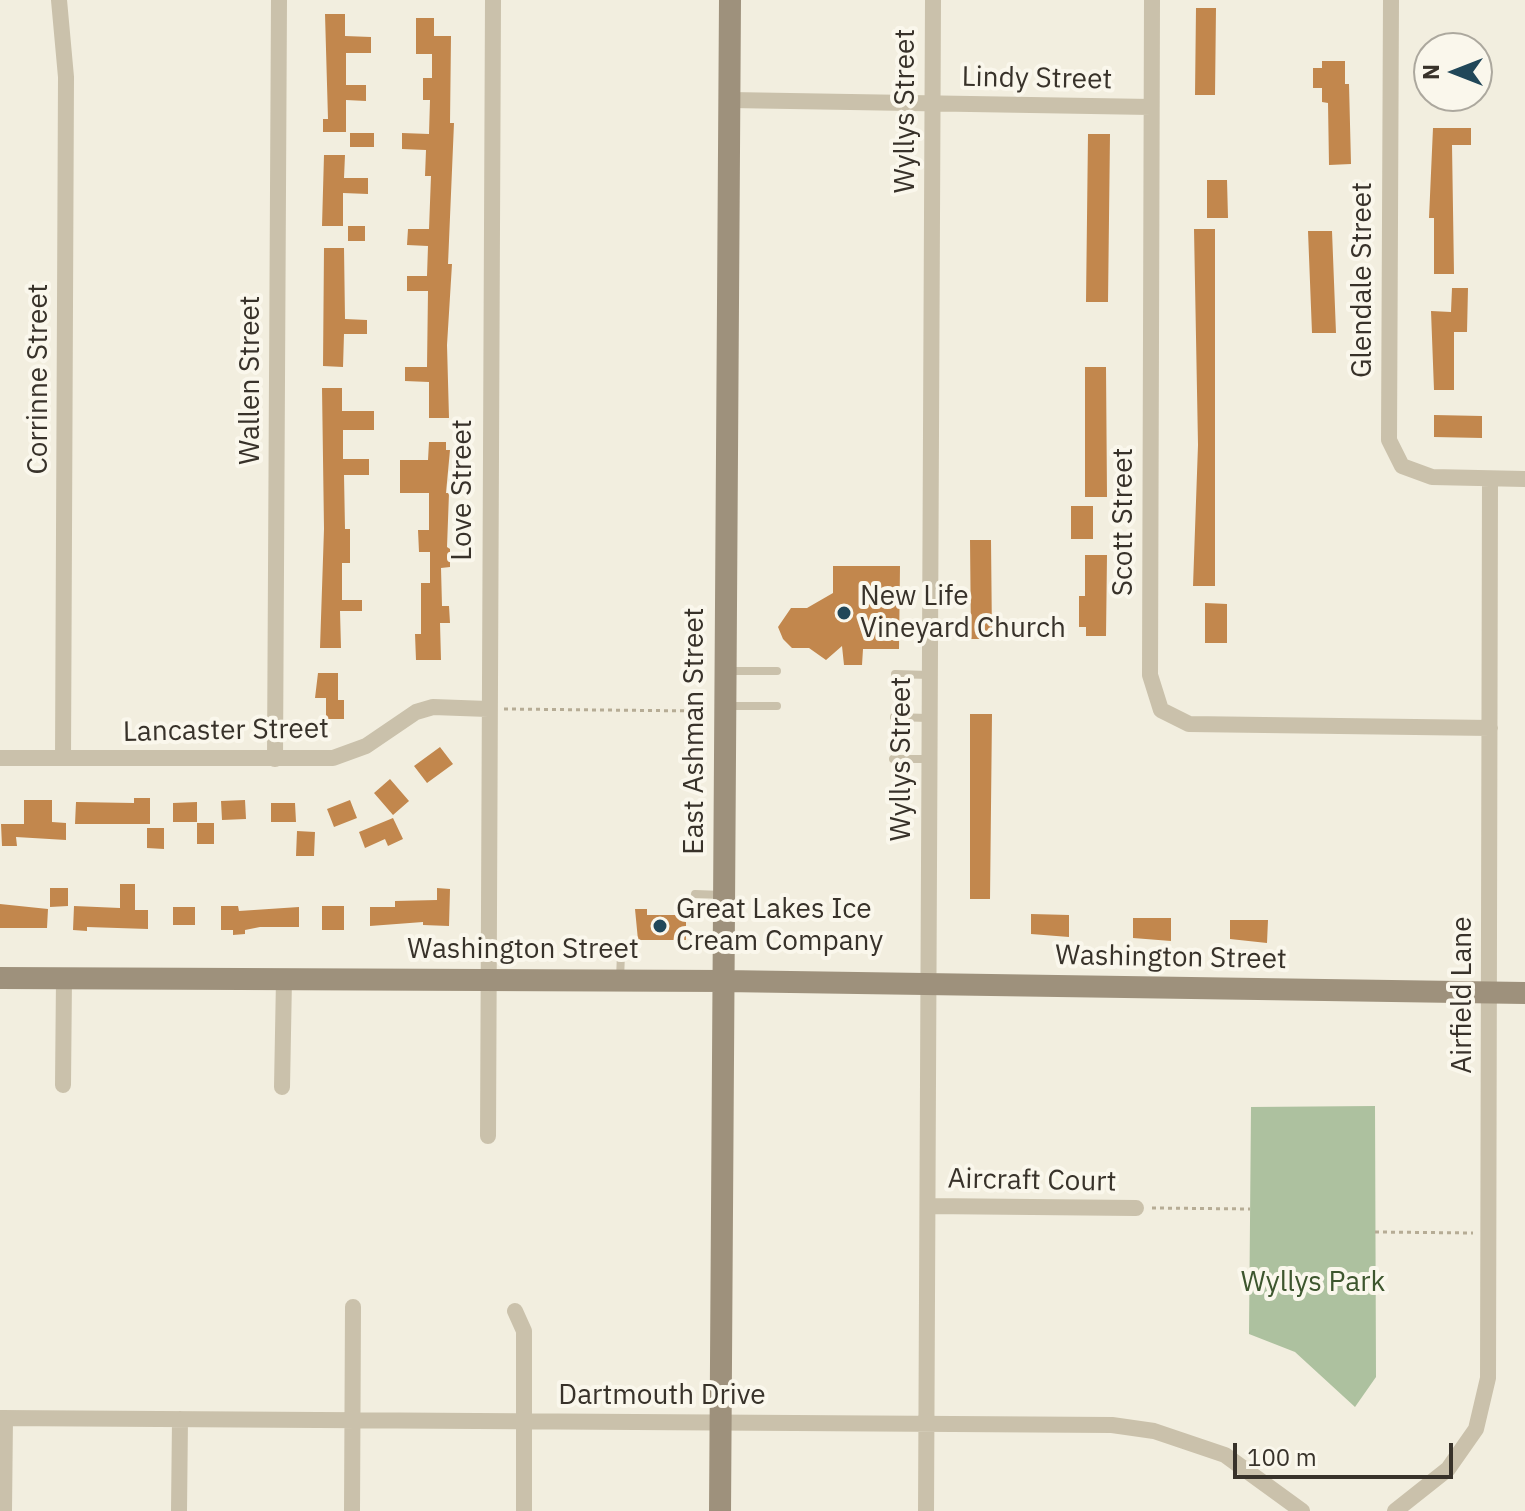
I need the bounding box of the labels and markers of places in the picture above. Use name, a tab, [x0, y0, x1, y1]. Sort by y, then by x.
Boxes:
place label: New Life Vineyard Church	[860, 580, 1066, 646]
marker: New Life Vineyard Church	[835, 604, 853, 622]
place label: Great Lakes Ice Cream Company	[676, 893, 883, 959]
marker: Great Lakes Ice Cream Company	[651, 917, 669, 935]

